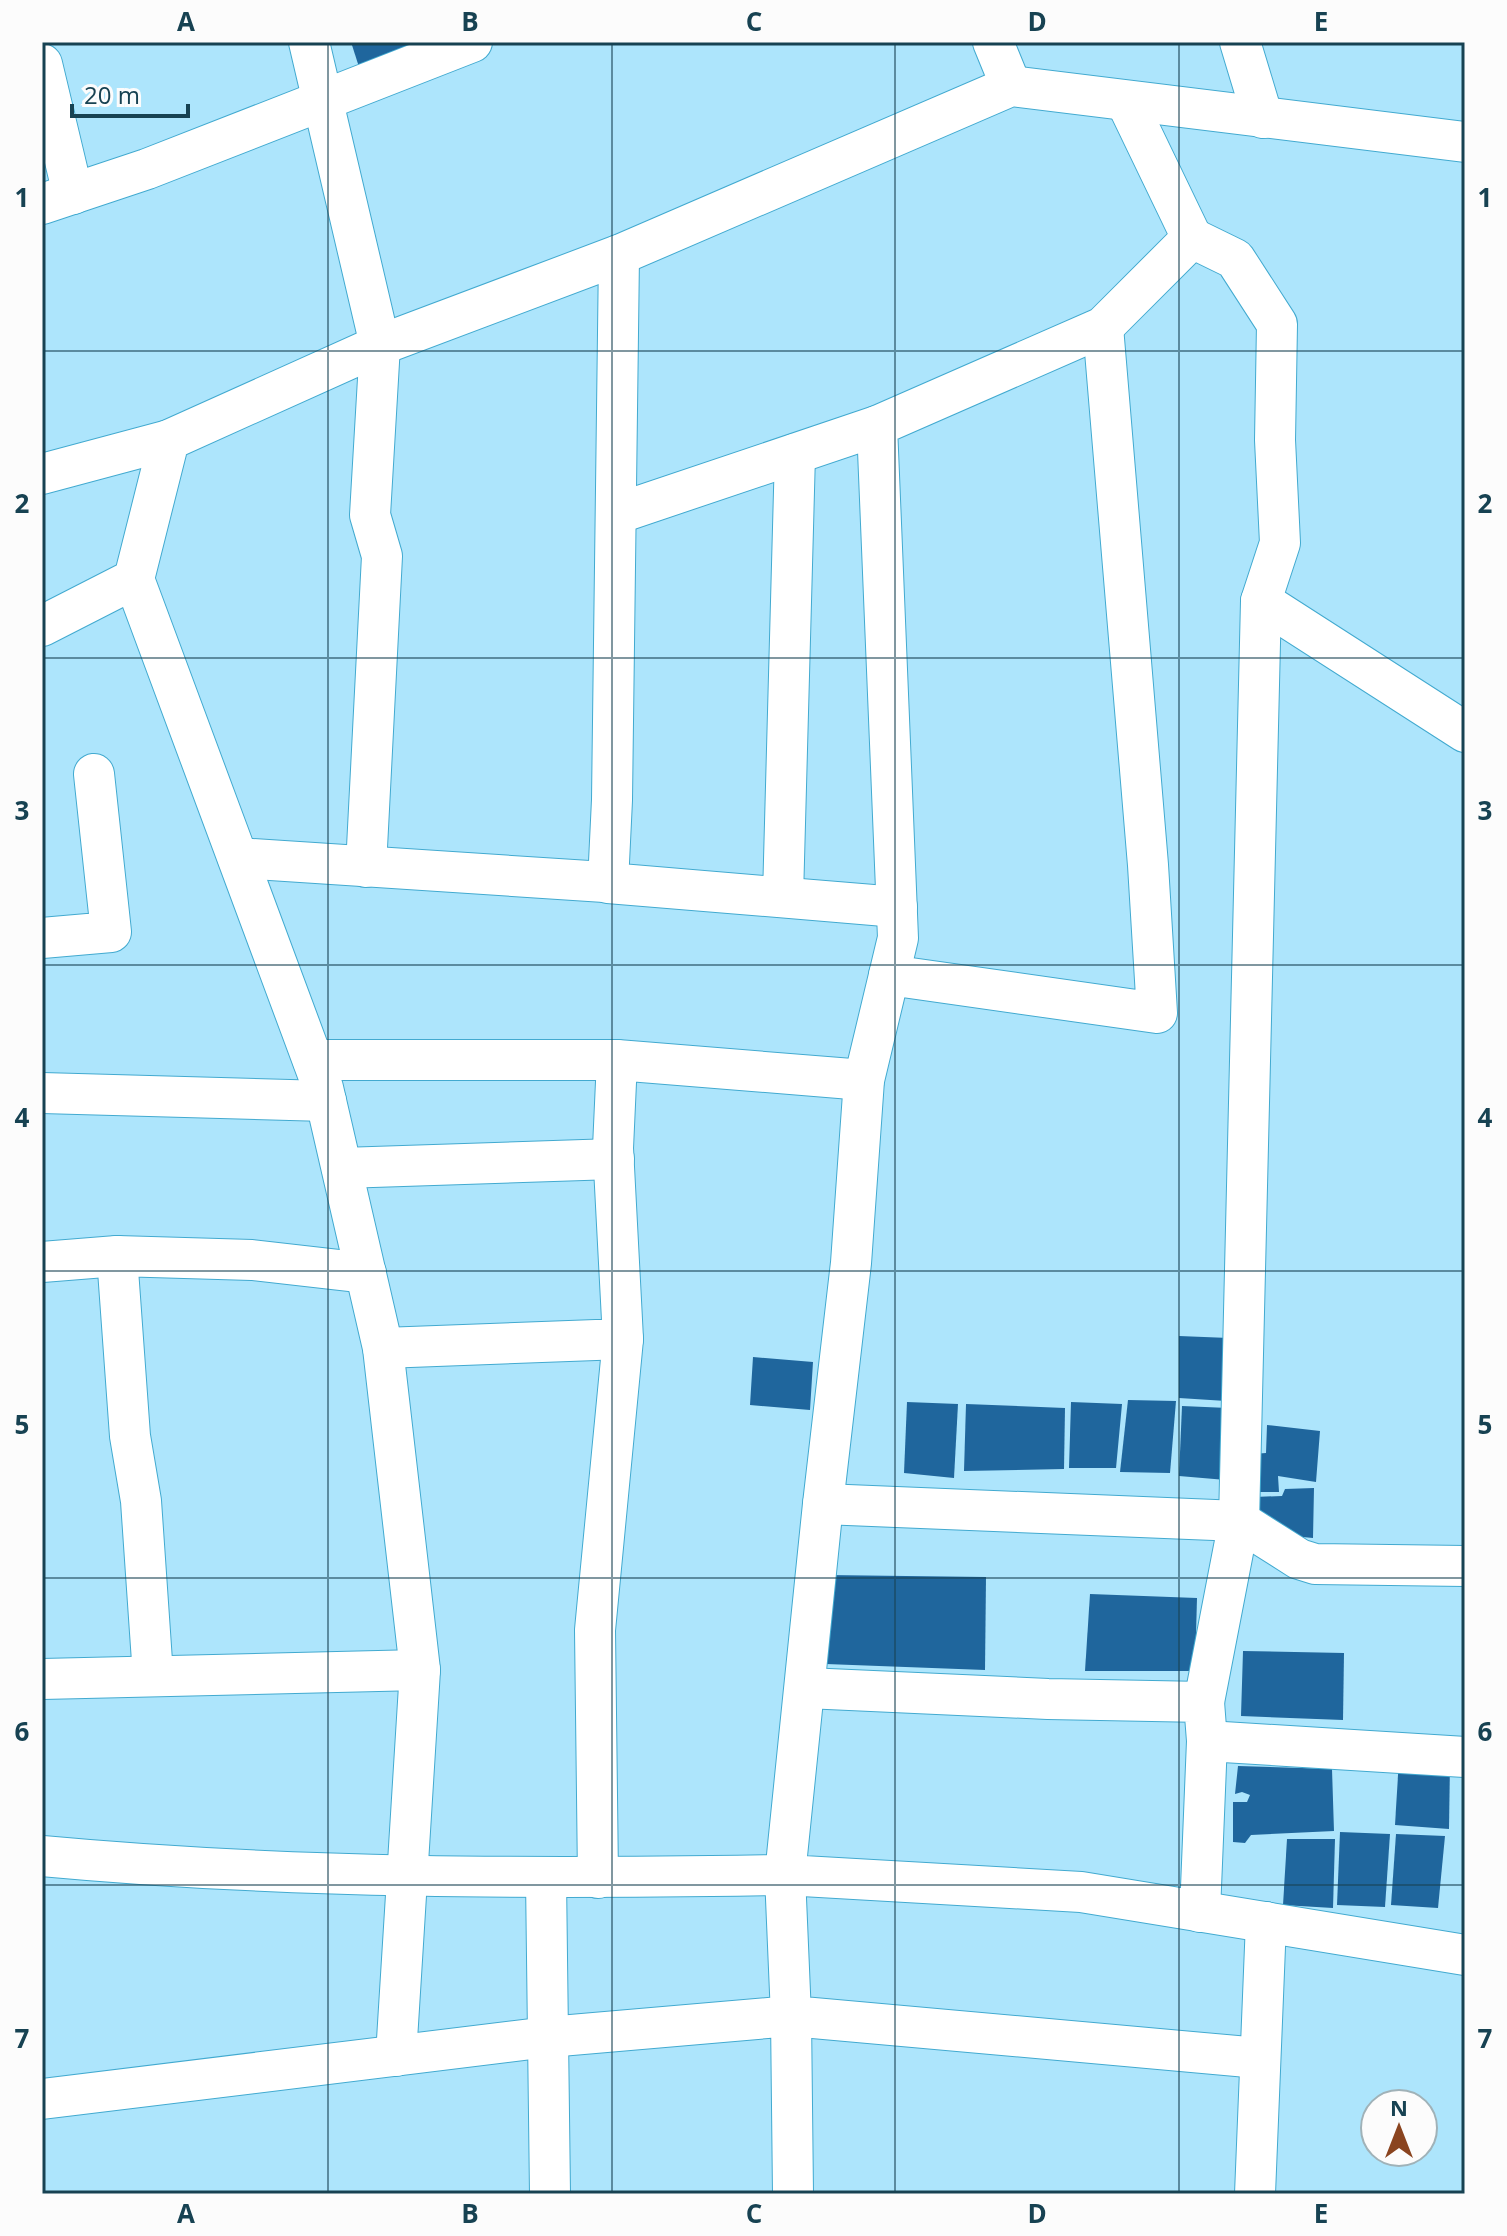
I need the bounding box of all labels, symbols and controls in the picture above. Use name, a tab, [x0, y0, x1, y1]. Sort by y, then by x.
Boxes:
text: A	[177, 3, 195, 39]
text: B	[461, 3, 479, 39]
text: C	[746, 3, 762, 39]
text: D	[1027, 3, 1047, 39]
text: E	[1314, 3, 1328, 39]
scale bar	[72, 68, 188, 118]
text: 20 m	[84, 78, 140, 111]
text: 1	[15, 179, 29, 215]
text: 1	[1478, 179, 1492, 215]
text: 2	[15, 485, 30, 521]
text: 2	[1478, 485, 1493, 521]
text: 3	[15, 792, 29, 828]
text: 3	[1478, 792, 1492, 828]
text: 4	[15, 1099, 30, 1135]
text: 4	[1478, 1099, 1493, 1135]
text: 5	[15, 1406, 29, 1442]
text: 5	[1478, 1406, 1492, 1442]
text: 6	[15, 1713, 30, 1749]
text: 6	[1478, 1713, 1493, 1749]
text: 7	[15, 2020, 30, 2056]
text: 7	[1478, 2020, 1493, 2056]
north arrow	[1359, 2088, 1439, 2168]
text: N	[1390, 2092, 1408, 2122]
text: A	[177, 2195, 195, 2231]
text: B	[461, 2195, 479, 2231]
text: C	[746, 2195, 762, 2231]
text: D	[1027, 2195, 1047, 2231]
text: E	[1314, 2195, 1328, 2231]

